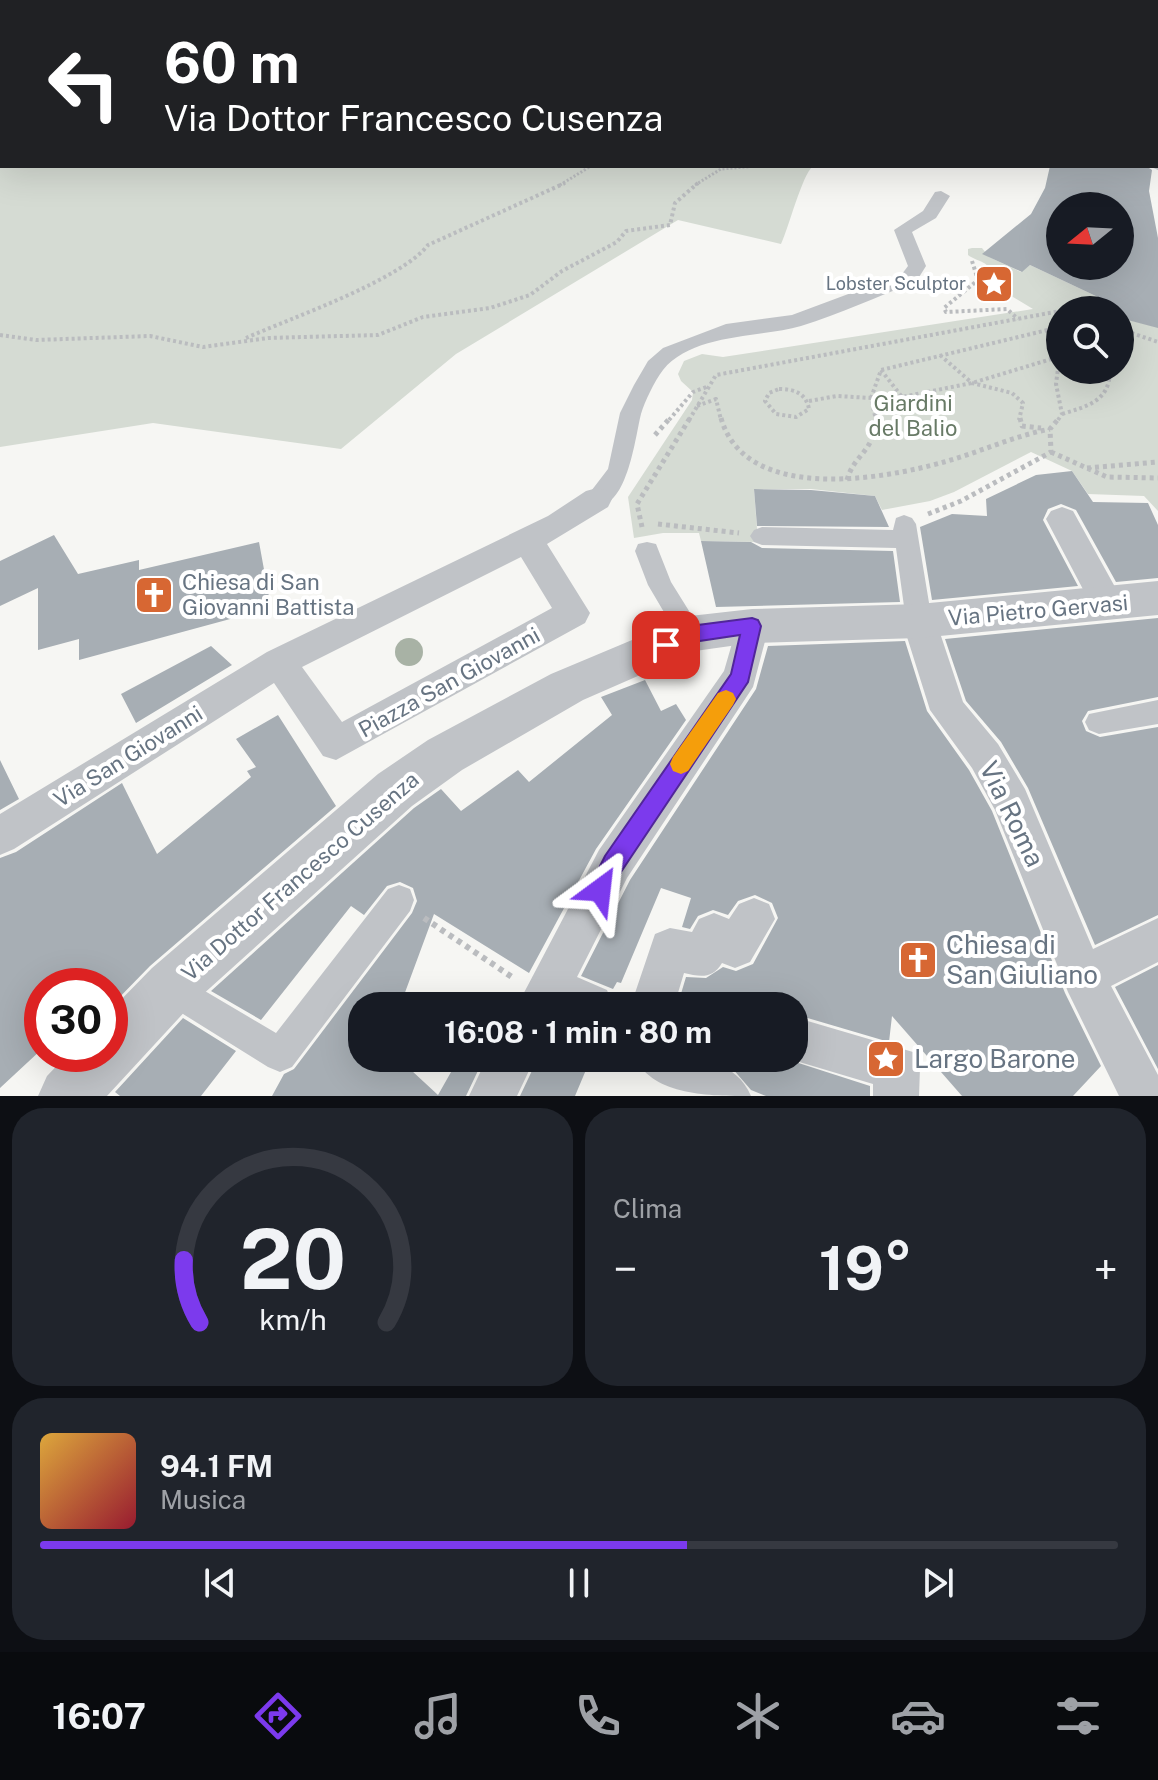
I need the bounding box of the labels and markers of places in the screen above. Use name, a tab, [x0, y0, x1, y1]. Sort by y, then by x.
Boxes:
place icon: Lobster Sculptor	[973, 263, 1015, 305]
place label: Lobster Sculptor	[826, 273, 966, 294]
place label: Chiesa di San Giovanni Battista	[182, 569, 354, 620]
church icon: Chiesa di San Giovanni Battista	[133, 574, 175, 616]
pin	[632, 611, 700, 679]
place label: Chiesa di San Giuliano	[946, 929, 1098, 990]
church icon: Chiesa di San Giuliano	[897, 939, 939, 981]
place icon: Largo Barone	[865, 1038, 907, 1080]
place label: Largo Barone	[914, 1043, 1076, 1074]

